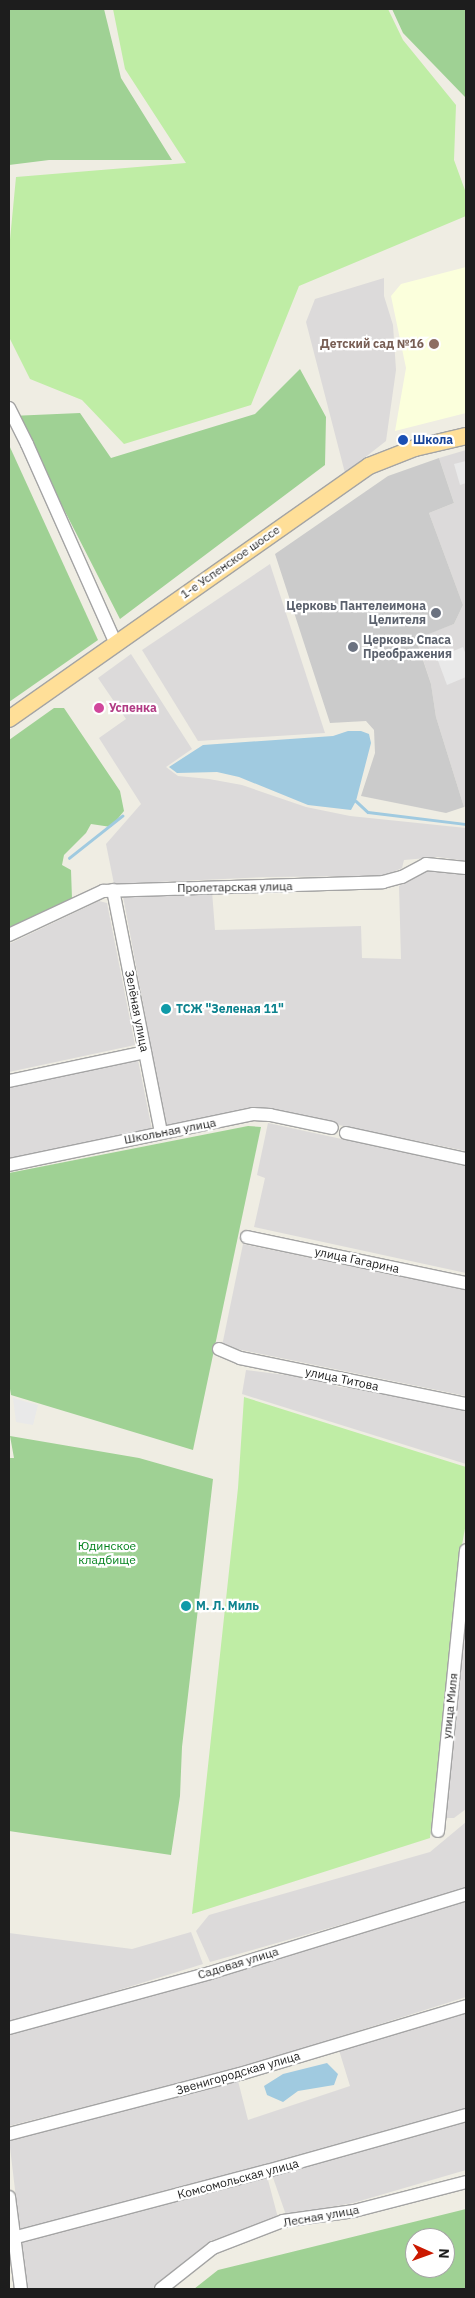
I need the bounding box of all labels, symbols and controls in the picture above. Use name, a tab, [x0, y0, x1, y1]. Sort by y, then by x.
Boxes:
place label: Детский сад №16	[320, 337, 424, 351]
marker: Детский сад №16	[428, 338, 440, 350]
place label: Школа	[413, 433, 453, 447]
marker: Школа	[397, 434, 409, 446]
street label: 1-е Успенское шоссе	[178, 522, 282, 602]
place label: Церковь Пантелеимона Целителя	[286, 599, 426, 627]
marker: Церковь Пантелеимона Целителя	[430, 607, 442, 619]
place label: Церковь Спаса Преображения	[363, 633, 452, 661]
marker: Церковь Спаса Преображения	[347, 641, 359, 653]
place label: Успенка	[109, 701, 157, 715]
marker: Успенка	[93, 702, 105, 714]
street label: Пролетарская улица	[177, 879, 293, 895]
street label: Зелёная улица	[122, 969, 152, 1053]
place label: ТСЖ "Зеленая 11"	[176, 1002, 284, 1016]
marker: ТСЖ "Зеленая 11"	[160, 1003, 172, 1015]
street label: Школьная улица	[123, 1115, 217, 1147]
street label: улица Гагарина	[313, 1244, 401, 1276]
street label: улица Титова	[304, 1364, 380, 1394]
park label: Юдинское кладбище	[78, 1539, 136, 1567]
place label: М. Л. Миль	[196, 1599, 259, 1613]
marker: М. Л. Миль	[180, 1600, 192, 1612]
street label: улица Миля	[439, 1672, 461, 1740]
street label: Садовая улица	[196, 1944, 280, 1982]
street label: Звенигородская улица	[174, 2048, 302, 2098]
street label: Комсомольская улица	[176, 2156, 300, 2202]
street label: Лесная улица	[282, 2202, 360, 2230]
north arrow	[405, 2228, 455, 2278]
text: N	[435, 2248, 453, 2259]

